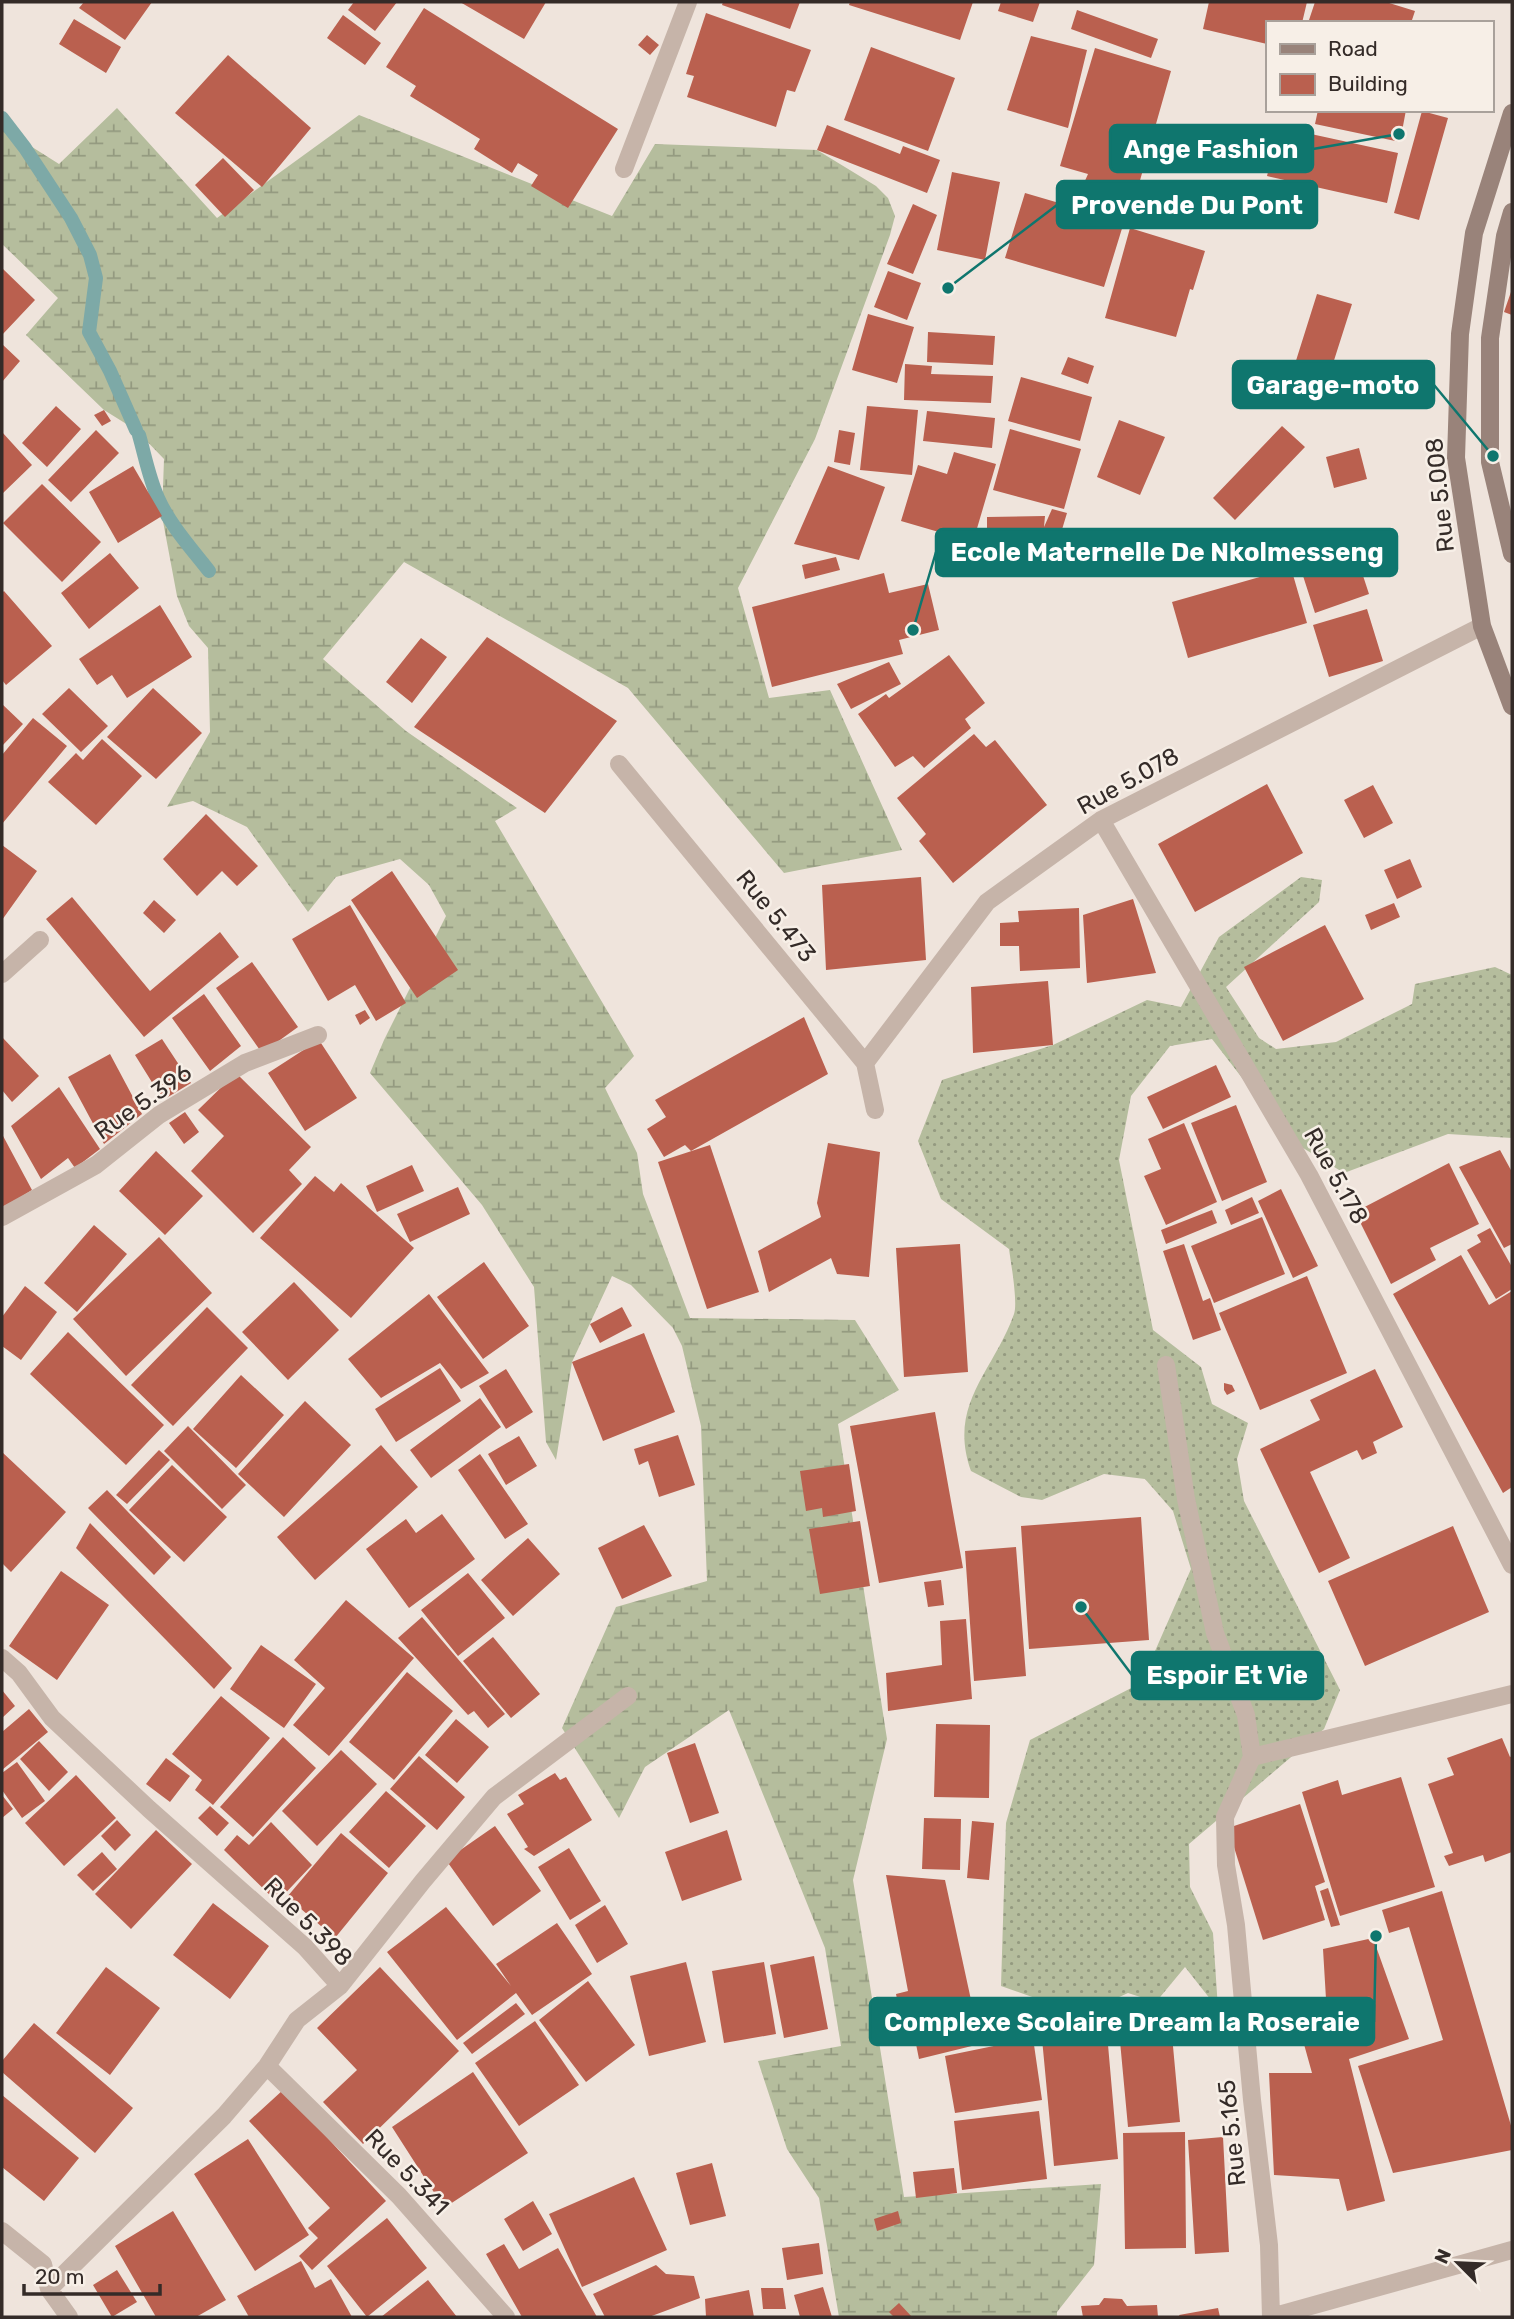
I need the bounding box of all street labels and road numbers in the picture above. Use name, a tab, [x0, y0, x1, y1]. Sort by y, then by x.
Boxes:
street label: Rue 5.008	[1420, 436, 1460, 554]
street label: Rue 5.078	[1072, 742, 1184, 820]
street label: Rue 5.473	[730, 864, 822, 968]
street label: Rue 5.396	[89, 1058, 197, 1146]
street label: Rue 5.178	[1298, 1123, 1374, 1229]
street label: Rue 5.398	[258, 1872, 358, 1972]
street label: Rue 5.165	[1212, 2078, 1252, 2188]
street label: Rue 5.341	[359, 2123, 455, 2221]

